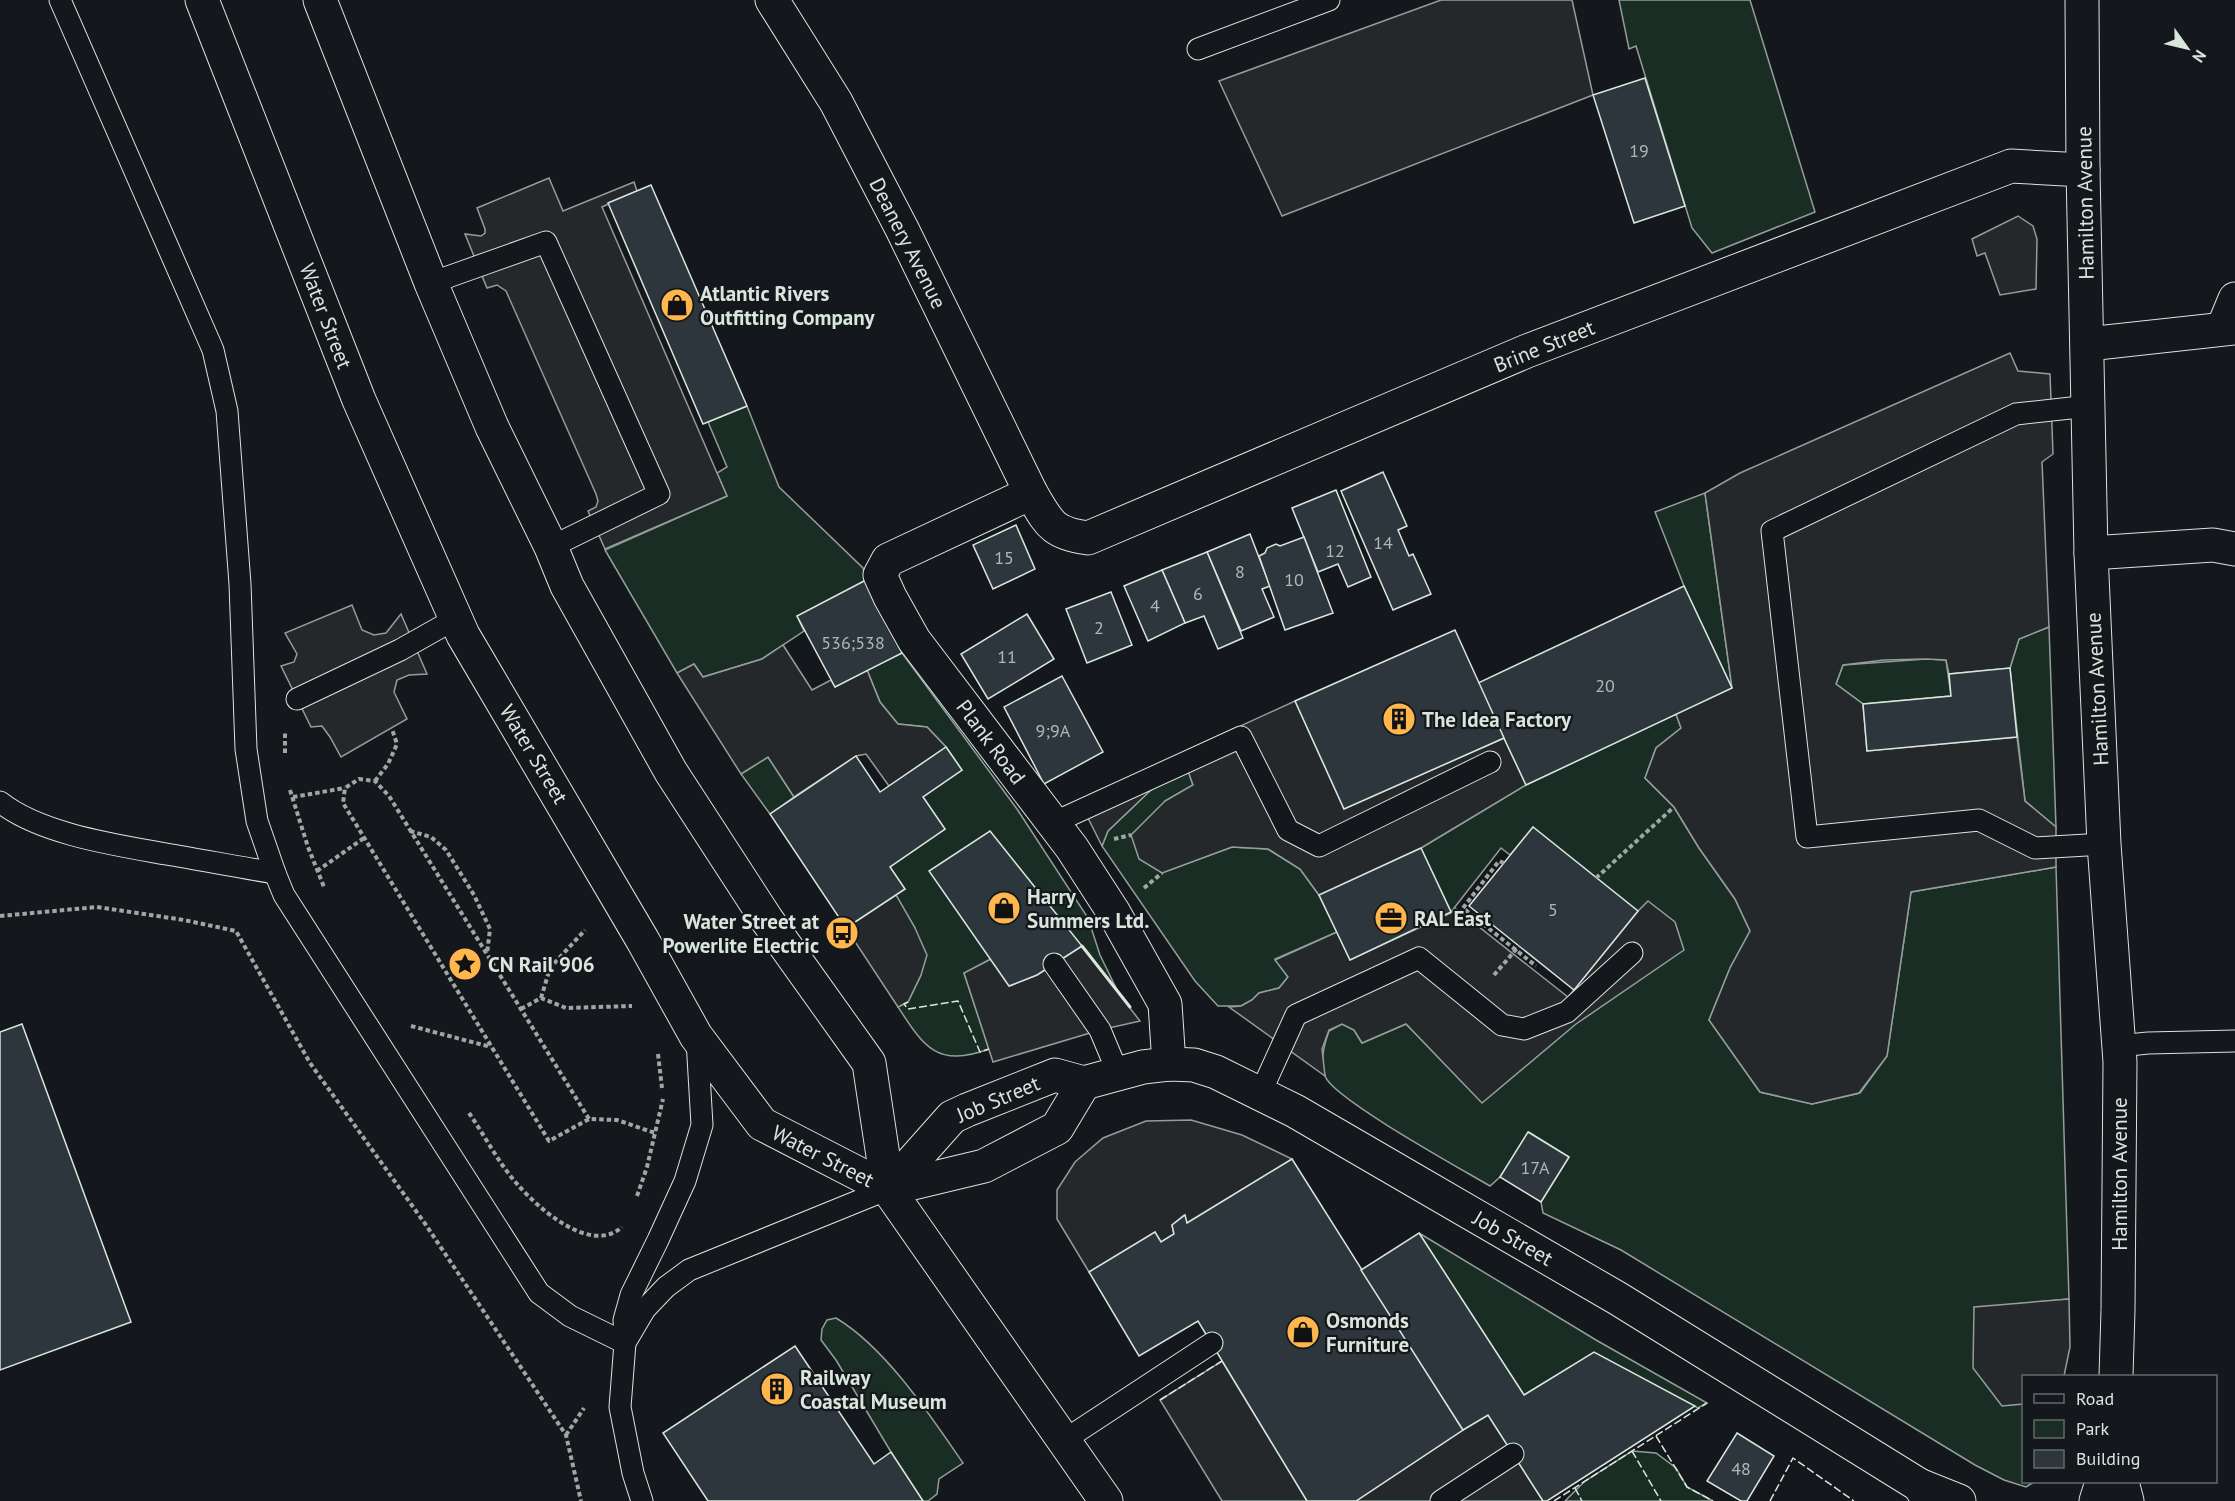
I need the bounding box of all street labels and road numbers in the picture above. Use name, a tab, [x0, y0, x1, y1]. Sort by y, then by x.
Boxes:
street label: Hamilton Avenue	[2070, 126, 2100, 280]
street label: Deanery Avenue	[863, 173, 953, 313]
street label: Water Street	[294, 259, 358, 373]
street label: Brine Street	[1490, 314, 1598, 378]
street label: Hamilton Avenue	[2080, 612, 2114, 766]
street label: Plank Road	[950, 694, 1032, 790]
street label: Water Street	[494, 700, 574, 808]
street label: Job Street	[951, 1069, 1044, 1129]
street label: Hamilton Avenue	[2106, 1097, 2133, 1251]
street label: Water Street	[767, 1119, 879, 1193]
street label: Job Street	[1467, 1204, 1558, 1272]

